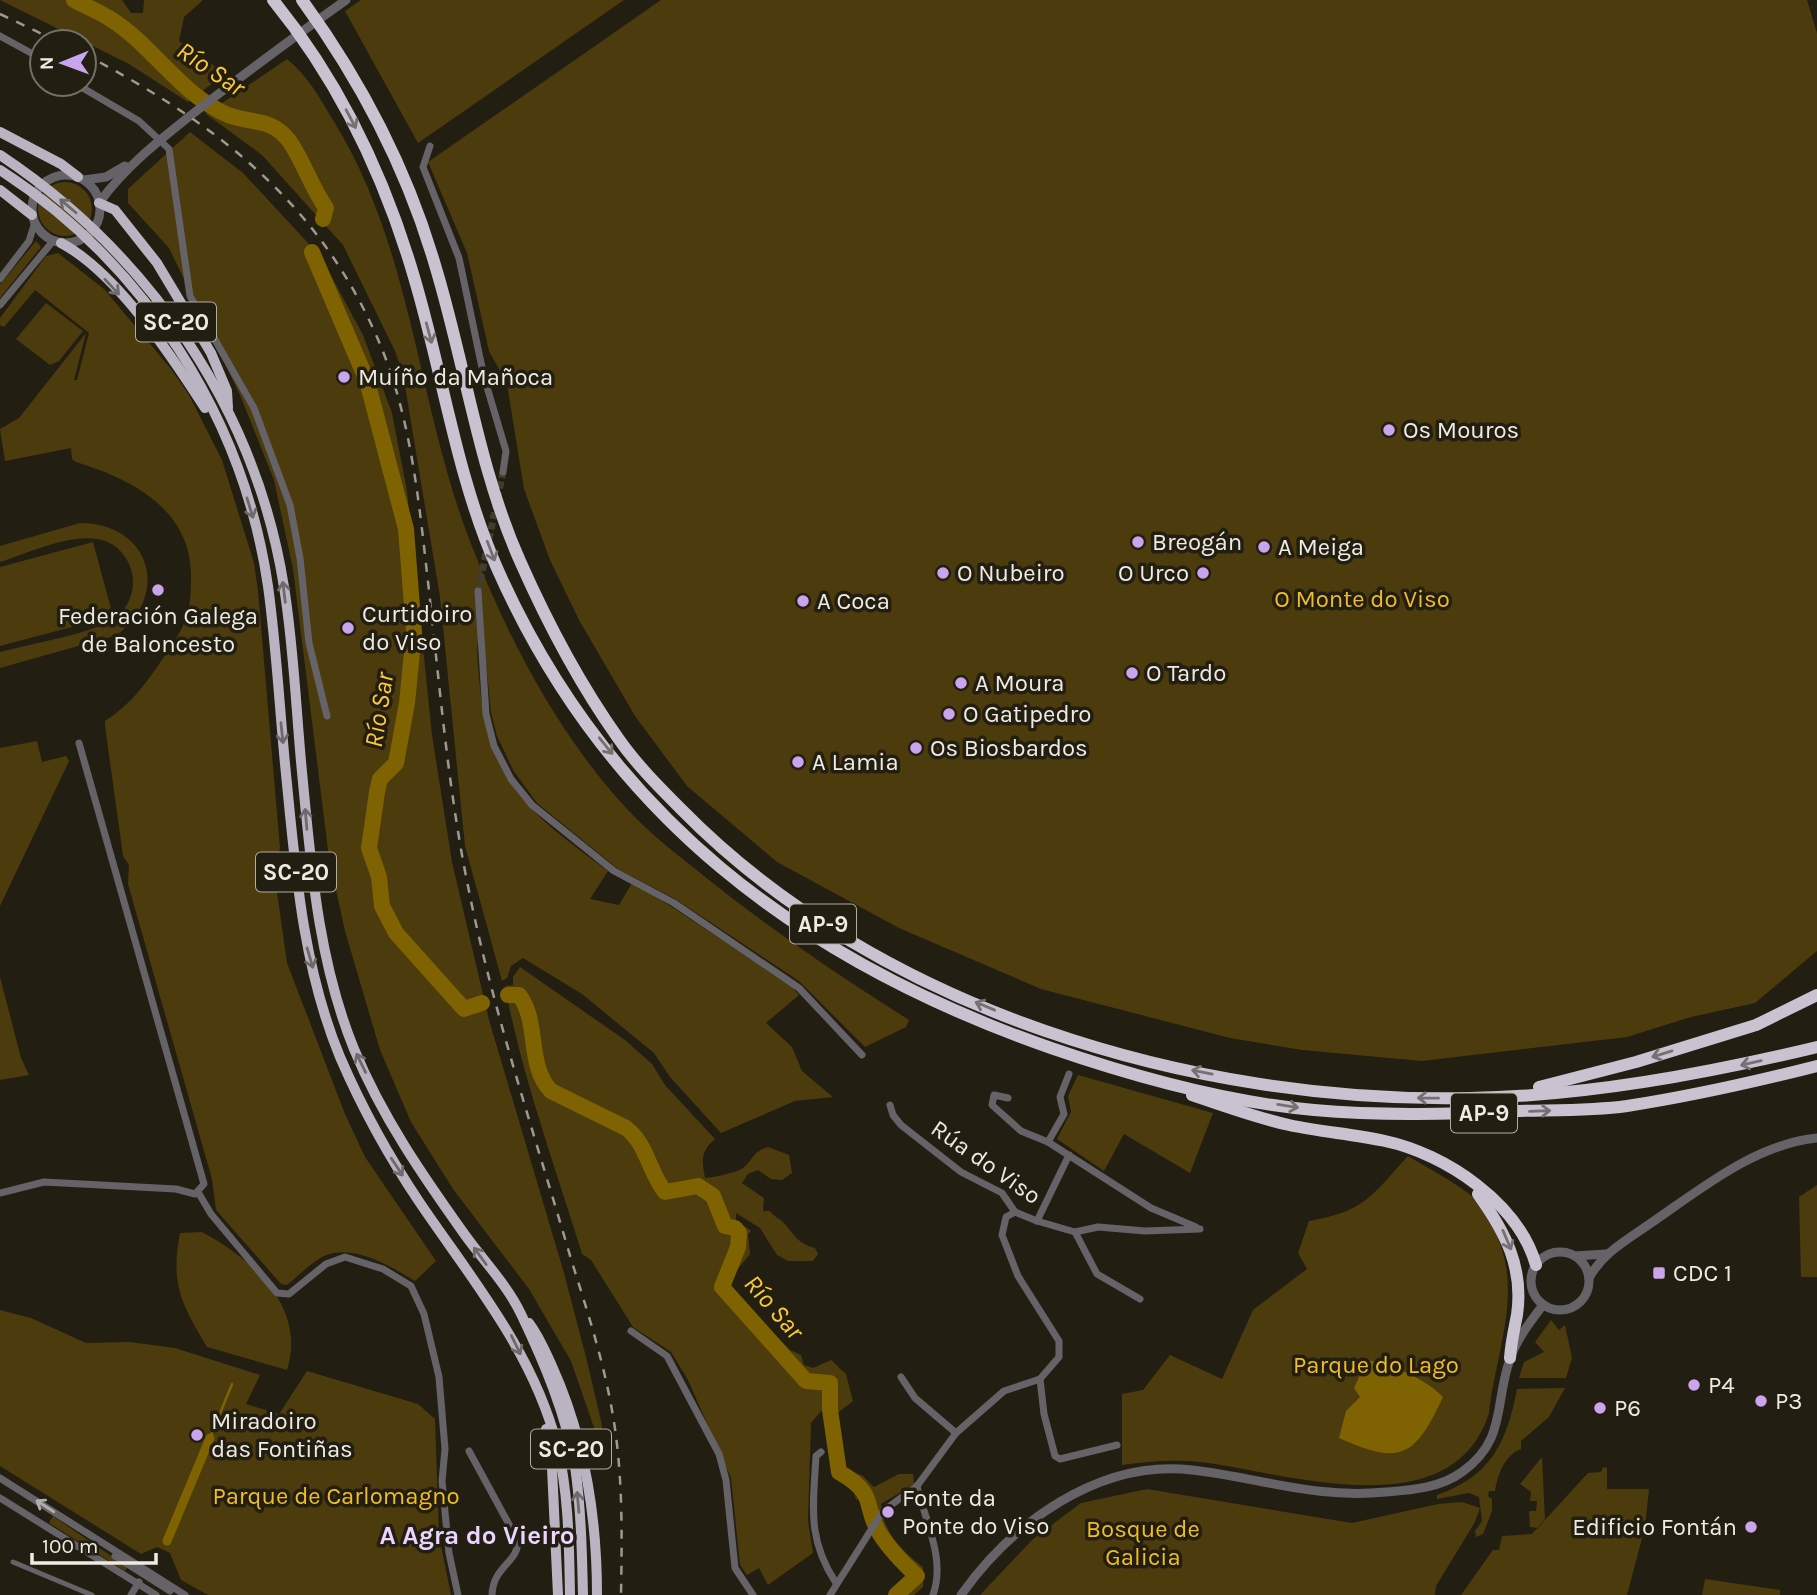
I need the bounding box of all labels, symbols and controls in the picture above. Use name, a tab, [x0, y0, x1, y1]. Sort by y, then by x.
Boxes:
north arrow	[28, 28, 98, 98]
water label: Río Sar	[171, 35, 252, 104]
text: N	[36, 56, 58, 70]
one-way arrow	[345, 109, 359, 129]
one-way arrow	[60, 198, 78, 214]
one-way arrow	[104, 278, 121, 295]
road number: SC-20	[136, 302, 216, 342]
one-way arrow	[423, 321, 436, 343]
place label: Muíño da Mañoca	[358, 363, 553, 391]
marker: Muíño da Mañoca	[336, 369, 352, 385]
place label: Os Mouros	[1403, 416, 1519, 444]
marker: Os Mouros	[1381, 422, 1397, 438]
one-way arrow	[244, 497, 257, 519]
place label: Breogán	[1152, 528, 1242, 556]
place label: A Meiga	[1278, 533, 1364, 561]
marker: Breogán	[1130, 534, 1146, 550]
marker: A Meiga	[1256, 539, 1272, 555]
one-way arrow	[485, 540, 498, 562]
place label: O Nubeiro	[957, 559, 1065, 587]
place label: O Urco	[1118, 559, 1189, 587]
marker: O Nubeiro	[935, 565, 951, 581]
marker: O Urco	[1195, 565, 1211, 581]
marker: Federación Galega de Baloncesto	[150, 582, 166, 598]
one-way arrow	[278, 582, 291, 604]
park label: O Monte do Viso	[1274, 585, 1450, 613]
place label: A Coca	[817, 587, 890, 615]
marker: A Coca	[795, 593, 811, 609]
place label: Curtidoiro do Viso	[362, 600, 472, 656]
place label: Federación Galega de Baloncesto	[58, 602, 258, 658]
marker: Curtidoiro do Viso	[340, 620, 356, 636]
place label: O Tardo	[1146, 659, 1226, 687]
marker: O Tardo	[1124, 665, 1140, 681]
water label: Río Sar	[358, 669, 400, 750]
place label: A Moura	[975, 669, 1064, 697]
marker: A Moura	[953, 675, 969, 691]
place label: O Gatipedro	[963, 700, 1091, 728]
marker: O Gatipedro	[941, 706, 957, 722]
one-way arrow	[276, 721, 289, 743]
place label: Os Biosbardos	[930, 734, 1088, 762]
one-way arrow	[598, 736, 614, 754]
marker: Os Biosbardos	[908, 740, 924, 756]
place label: A Lamia	[812, 748, 899, 776]
marker: A Lamia	[790, 754, 806, 770]
one-way arrow	[300, 808, 313, 831]
road number: SC-20	[256, 852, 336, 892]
road number: AP-9	[790, 904, 856, 944]
one-way arrow	[304, 947, 317, 969]
one-way arrow	[974, 999, 996, 1012]
one-way arrow	[1651, 1048, 1673, 1061]
one-way arrow	[354, 1053, 367, 1075]
one-way arrow	[1740, 1056, 1763, 1070]
one-way arrow	[1191, 1065, 1214, 1079]
one-way arrow	[1416, 1091, 1439, 1105]
road number: AP-9	[1451, 1094, 1517, 1132]
one-way arrow	[1276, 1100, 1299, 1113]
one-way arrow	[1528, 1104, 1551, 1117]
street label: Rúa do Viso	[926, 1114, 1046, 1210]
one-way arrow	[390, 1157, 404, 1176]
one-way arrow	[1502, 1228, 1515, 1250]
one-way arrow	[473, 1247, 487, 1266]
place label: CDC 1	[1673, 1259, 1732, 1287]
marker: CDC 1	[1651, 1265, 1667, 1281]
water label: Río Sar	[737, 1268, 811, 1347]
one-way arrow	[510, 1334, 524, 1355]
park label: Parque do Lago	[1293, 1351, 1459, 1379]
place label: P4	[1708, 1371, 1735, 1399]
marker: P4	[1686, 1377, 1702, 1393]
place label: P3	[1775, 1387, 1802, 1415]
marker: P3	[1753, 1393, 1769, 1409]
place label: P6	[1614, 1394, 1641, 1422]
marker: P6	[1592, 1400, 1608, 1416]
place label: Miradoiro das Fontiñas	[211, 1407, 353, 1463]
marker: Miradoiro das Fontiñas	[189, 1427, 205, 1443]
road number: SC-20	[531, 1430, 611, 1468]
park label: Parque de Carlomagno	[212, 1482, 460, 1510]
place label: Fonte da Ponte do Viso	[902, 1484, 1049, 1540]
one-way arrow	[571, 1492, 584, 1514]
one-way arrow	[35, 1499, 55, 1513]
marker: Fonte da Ponte do Viso	[880, 1504, 896, 1520]
place label: Edificio Fontán	[1572, 1513, 1737, 1541]
park label: Bosque de Galicia	[1086, 1515, 1200, 1571]
marker: Edificio Fontán	[1743, 1519, 1759, 1535]
district label: A Agra do Vieiro	[380, 1520, 574, 1551]
scale bar	[32, 1522, 156, 1566]
text: 100 m	[42, 1534, 99, 1558]

